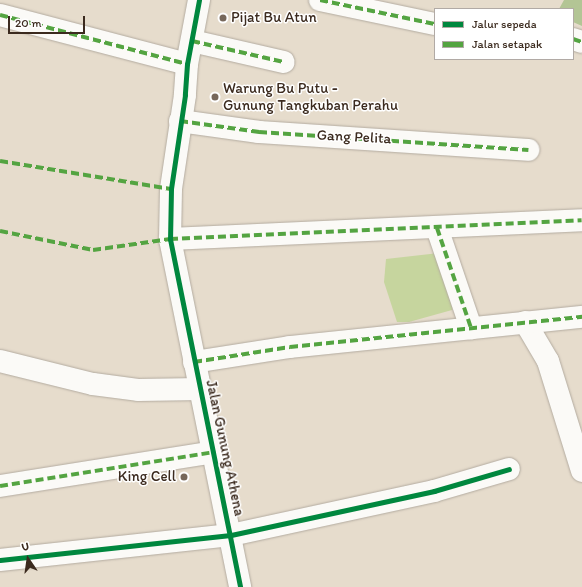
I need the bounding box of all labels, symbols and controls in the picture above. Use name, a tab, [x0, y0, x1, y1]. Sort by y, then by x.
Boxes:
scale bar	[10, 8, 87, 34]
legend	[434, 8, 574, 60]
place label: Pijat Bu Atun	[231, 9, 316, 27]
marker: Pijat Bu Atun	[218, 13, 228, 23]
text: 20 m	[15, 16, 42, 30]
text: Jalur sepeda	[472, 17, 537, 31]
text: Jalan setapak	[472, 37, 542, 51]
place label: Warung Bu Putu - Gunung Tangkuban Perahu	[223, 79, 396, 114]
marker: Warung Bu Putu - Gunung Tangkuban Perahu	[210, 92, 220, 102]
street label: Gang Pelita	[316, 126, 392, 148]
street label: Jalan Gunung Athena	[202, 379, 248, 517]
place label: King Cell	[118, 468, 176, 486]
marker: King Cell	[179, 472, 189, 482]
north arrow	[8, 539, 48, 579]
text: U	[20, 540, 30, 554]

